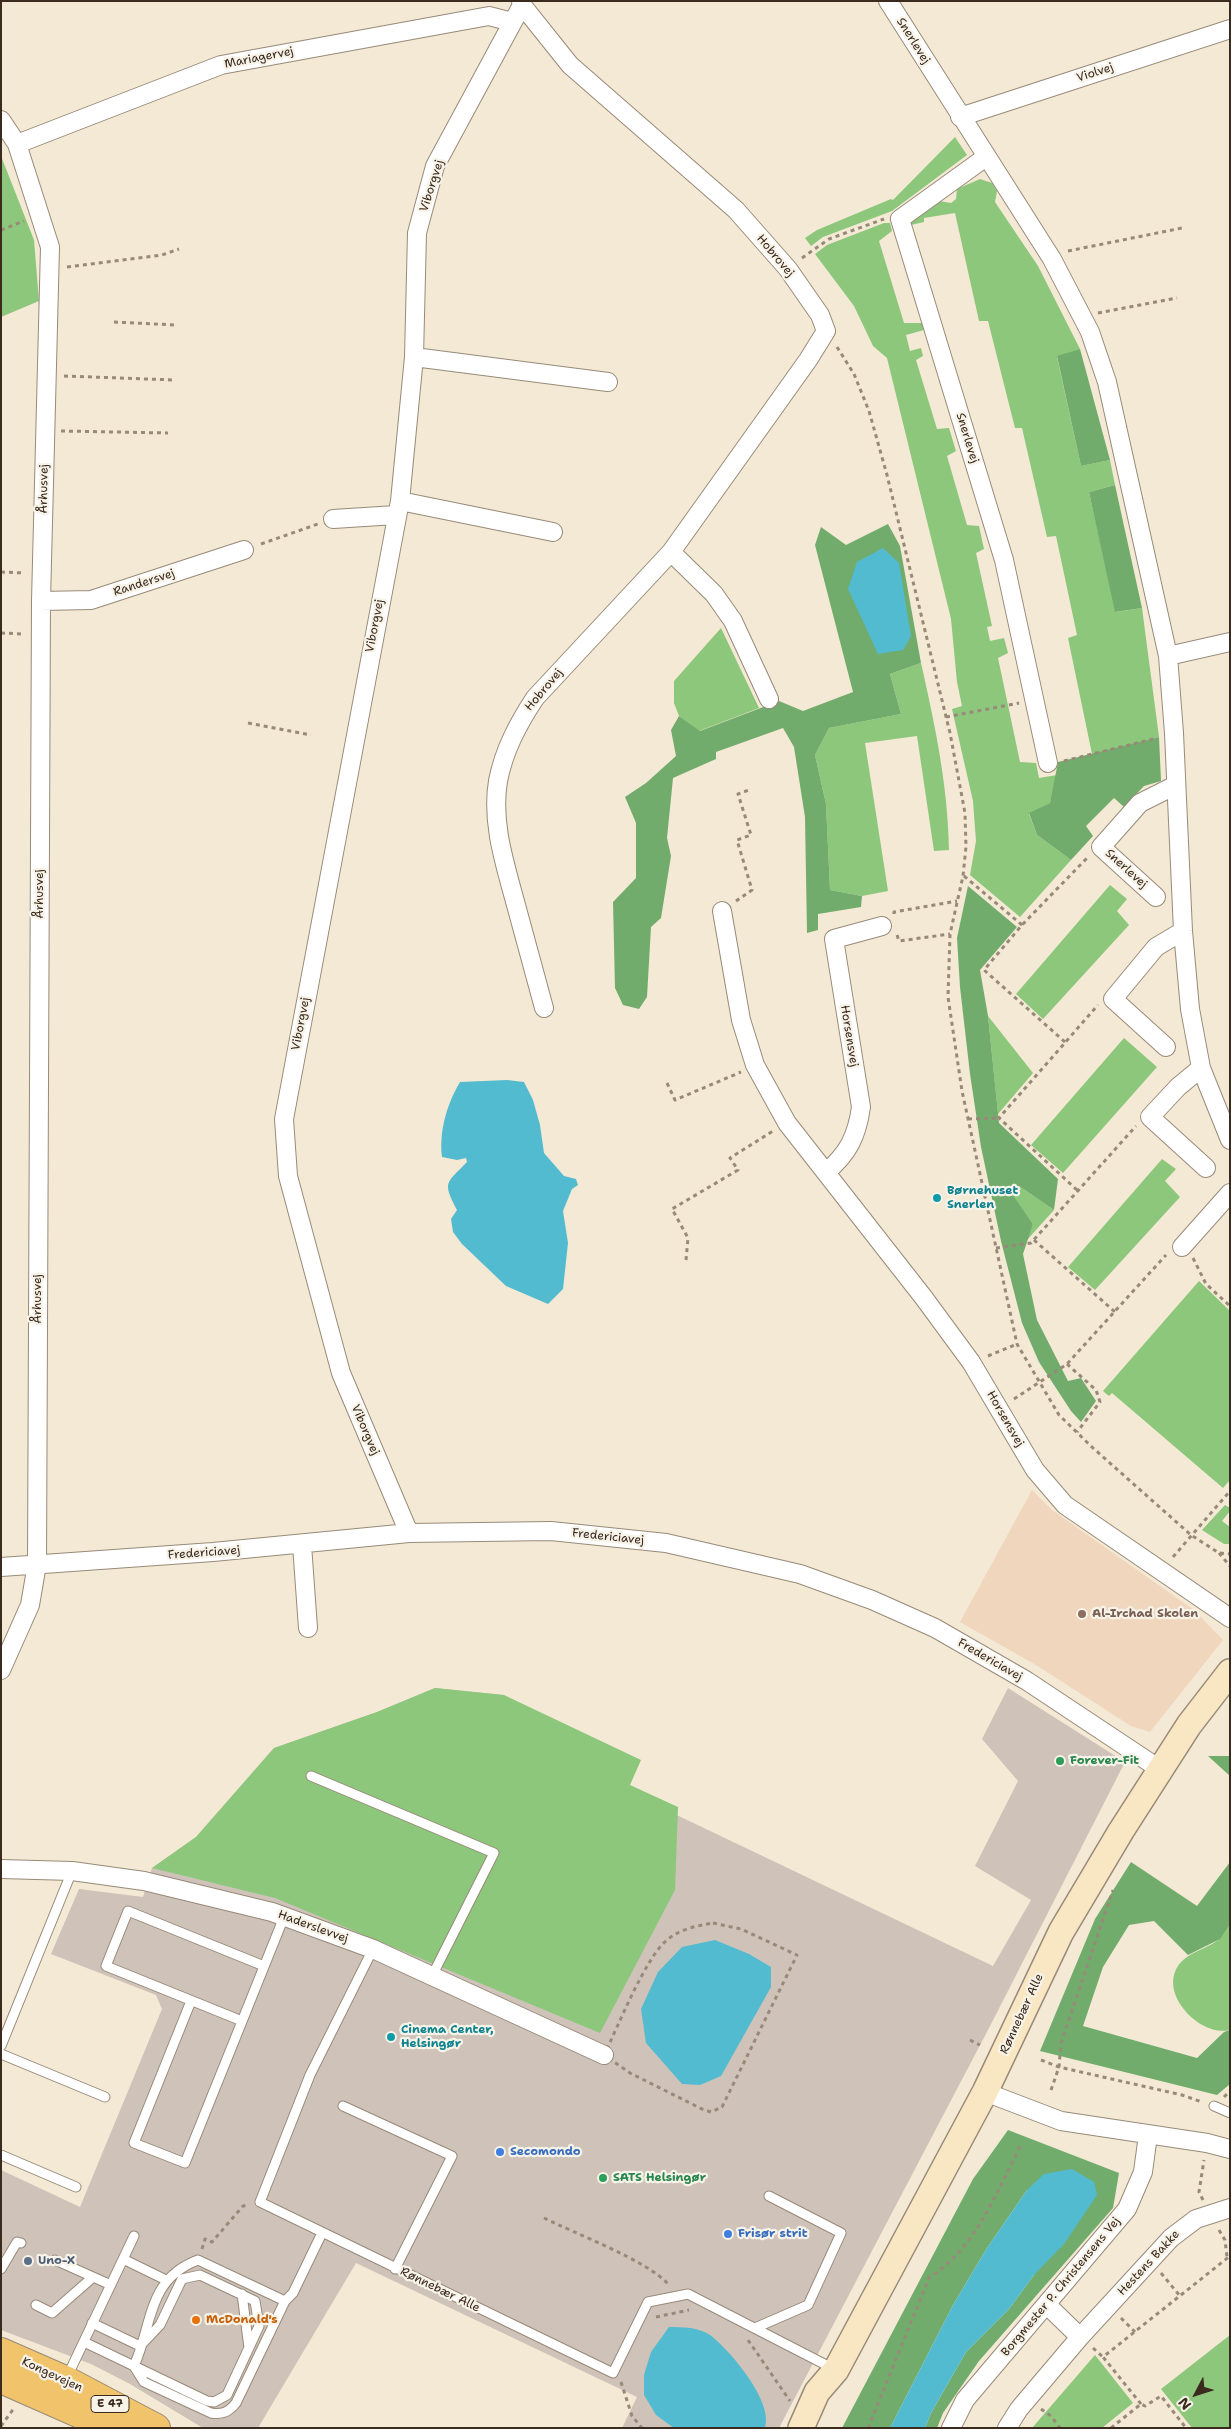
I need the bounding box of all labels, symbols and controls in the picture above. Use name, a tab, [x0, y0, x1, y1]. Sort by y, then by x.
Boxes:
street label: Snerlevej	[893, 15, 933, 67]
street label: Mariagervej	[223, 44, 295, 72]
street label: Violvej	[1075, 60, 1115, 86]
street label: Viborgvej	[417, 158, 447, 214]
street label: Hobrovej	[753, 232, 797, 280]
street label: Snerlevej	[953, 411, 981, 465]
street label: Århusvej	[36, 464, 52, 514]
street label: Randersvej	[111, 566, 177, 600]
street label: Viborgvej	[363, 598, 387, 654]
street label: Hobrovej	[522, 666, 566, 714]
street label: Snerlevej	[1102, 846, 1150, 892]
street label: Århusvej	[33, 869, 47, 919]
street label: Viborgvej	[289, 996, 313, 1052]
street label: Horsensvej	[837, 1004, 861, 1068]
place label: Børnehuset Snerlen	[947, 1184, 1018, 1212]
marker: Børnehuset Snerlen	[931, 1192, 943, 1204]
street label: Århusvej	[31, 1274, 45, 1324]
street label: Horsensvej	[983, 1388, 1027, 1450]
street label: Viborgvej	[348, 1402, 382, 1458]
street label: Fredericiavej	[571, 1526, 645, 1548]
street label: Fredericiavej	[167, 1543, 241, 1563]
place label: Al-Irchad Skolen	[1092, 1607, 1198, 1621]
marker: Al-Irchad Skolen	[1076, 1608, 1088, 1620]
street label: Fredericiavej	[955, 1636, 1025, 1684]
place label: Forever-Fit	[1070, 1754, 1139, 1768]
marker: Forever-Fit	[1054, 1755, 1066, 1767]
street label: Haderslevvej	[276, 1908, 350, 1946]
street label: Rønnebær Alle	[997, 1972, 1047, 2056]
place label: Cinema Center, Helsingør	[401, 2023, 494, 2051]
marker: Cinema Center, Helsingør	[385, 2031, 397, 2043]
place label: Secomondo	[510, 2145, 580, 2159]
marker: Secomondo	[494, 2146, 506, 2158]
place label: SATS Helsingør	[613, 2171, 706, 2185]
marker: SATS Helsingør	[597, 2172, 609, 2184]
street label: Borgmester P. Christensens Vej	[999, 2214, 1123, 2360]
place label: Frisør strit	[738, 2227, 808, 2241]
street label: Hestens Bakke	[1115, 2227, 1183, 2299]
marker: Frisør strit	[722, 2228, 734, 2240]
place label: Uno-X	[38, 2254, 75, 2268]
marker: Uno-X	[22, 2255, 34, 2267]
street label: Rønnebær Alle	[398, 2264, 482, 2316]
place label: McDonald's	[206, 2313, 278, 2327]
marker: McDonald's	[190, 2314, 202, 2326]
street label: Kongevejen	[19, 2355, 85, 2395]
north arrow	[1171, 2369, 1221, 2419]
text: N	[1174, 2394, 1195, 2414]
road number: E 47	[91, 2396, 129, 2412]

